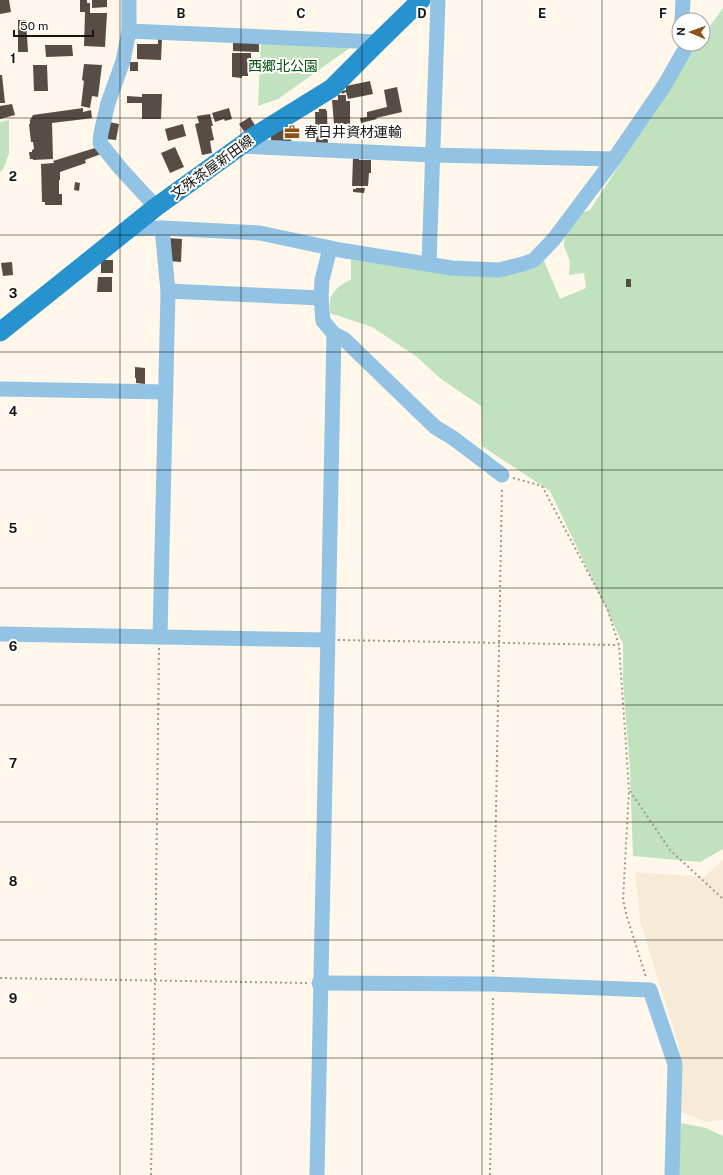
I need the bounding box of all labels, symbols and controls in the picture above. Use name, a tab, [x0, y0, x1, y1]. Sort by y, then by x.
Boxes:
text: B	[177, 6, 186, 21]
text: C	[296, 6, 306, 21]
text: D	[417, 6, 427, 21]
text: E	[538, 6, 546, 21]
text: F	[659, 6, 667, 21]
scale bar	[14, 12, 93, 38]
north arrow	[671, 12, 711, 52]
text: 50 m	[20, 19, 48, 33]
text: N	[675, 27, 687, 36]
text: 1	[10, 51, 16, 66]
park label: 西郷北公園	[248, 58, 318, 74]
office icon: 春日井資材運輸	[283, 123, 301, 141]
place label: 春日井資材運輸	[304, 124, 402, 140]
street label: 文殊茶屋新田線	[168, 132, 256, 202]
text: 2	[9, 169, 17, 184]
text: 3	[9, 286, 18, 301]
text: 4	[9, 404, 18, 419]
text: 5	[9, 521, 18, 536]
text: 6	[9, 639, 18, 654]
text: 7	[9, 756, 17, 771]
text: 8	[9, 874, 18, 889]
text: 9	[9, 991, 17, 1006]

